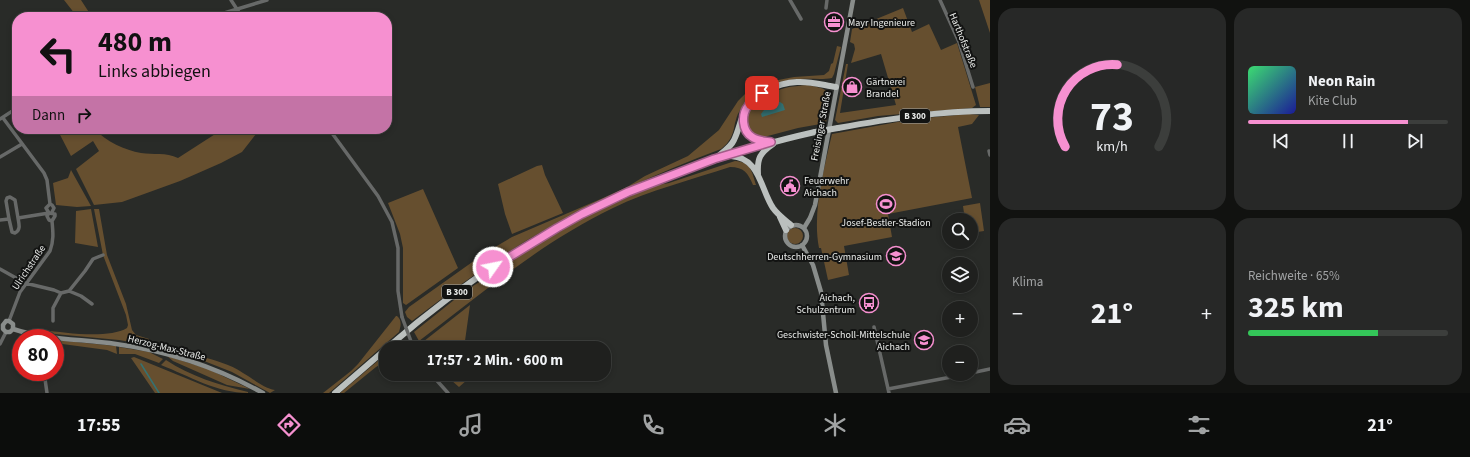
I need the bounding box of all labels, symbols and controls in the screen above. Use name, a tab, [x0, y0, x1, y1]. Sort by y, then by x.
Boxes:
office icon: Mayr Ingenieure	[823, 11, 845, 33]
street label: Harthofstraße	[946, 11, 981, 70]
place label: Mayr Ingenieure	[848, 16, 915, 30]
text: 480 m	[98, 22, 172, 62]
icon: left	[32, 28, 84, 80]
text: Links abbiegen	[98, 59, 211, 84]
text: Neon Rain	[1308, 71, 1375, 92]
place label: Gärtnerei Brandel	[866, 75, 905, 101]
pin	[745, 76, 779, 110]
shop icon: Gärtnerei Brandel	[841, 76, 863, 98]
icon: arrive	[751, 82, 773, 104]
text: 73	[1090, 87, 1134, 147]
street label: Freisinger Straße	[807, 90, 835, 162]
text: Kite Club	[1308, 92, 1357, 110]
icon: right	[73, 104, 95, 126]
text: Dann	[32, 105, 65, 126]
road number: B 300	[900, 109, 930, 123]
icon: previous	[1270, 130, 1292, 152]
icon: pause	[1337, 130, 1359, 152]
icon: next	[1404, 130, 1426, 152]
text: km/h	[1096, 136, 1128, 157]
place label: Feuerwehr Aichach	[804, 174, 849, 200]
public building icon: Feuerwehr Aichach	[779, 175, 801, 197]
sports icon: Josef-Bestler-Stadion	[875, 193, 897, 215]
map controls	[942, 213, 978, 381]
button: search	[942, 213, 978, 249]
place label: Josef-Bestler-Stadion	[841, 216, 931, 230]
street label: Ulrichstraße	[9, 242, 49, 293]
school or university icon: Deutschherren-Gymnasium	[885, 245, 907, 267]
position arrow	[472, 246, 514, 288]
place label: Deutschherren-Gymnasium	[767, 250, 882, 264]
button: layers	[942, 257, 978, 293]
text: Reichweite · 65%	[1248, 267, 1340, 285]
text: Klima	[1012, 273, 1043, 291]
road number: B 300	[442, 285, 472, 299]
text: 325 km	[1248, 286, 1344, 329]
place label: Aichach, Schulzentrum	[797, 291, 855, 317]
bus stop icon: Aichach, Schulzentrum	[858, 292, 880, 314]
text: 21°	[1091, 292, 1133, 335]
text: −	[1012, 298, 1023, 330]
text: +	[1201, 298, 1212, 330]
button: +	[942, 301, 978, 337]
place label: Geschwister-Scholl-Mittelschule Aichach	[777, 328, 910, 354]
speed limit sign: 80	[12, 329, 64, 381]
school or university icon: Geschwister-Scholl-Mittelschule Aichach	[913, 329, 935, 351]
street label: Herzog-Max-Straße	[126, 332, 207, 364]
button: −	[942, 345, 978, 381]
text: 17:57 · 2 Min. · 600 m	[427, 350, 563, 371]
icon: directions	[275, 411, 303, 439]
icon: music	[457, 411, 485, 439]
icon: phone	[639, 411, 667, 439]
icon: climate	[821, 411, 849, 439]
icon: car	[1003, 411, 1031, 439]
icon: filters	[1185, 411, 1213, 439]
text: 17:55	[77, 413, 120, 438]
text: 21°	[1367, 413, 1393, 438]

